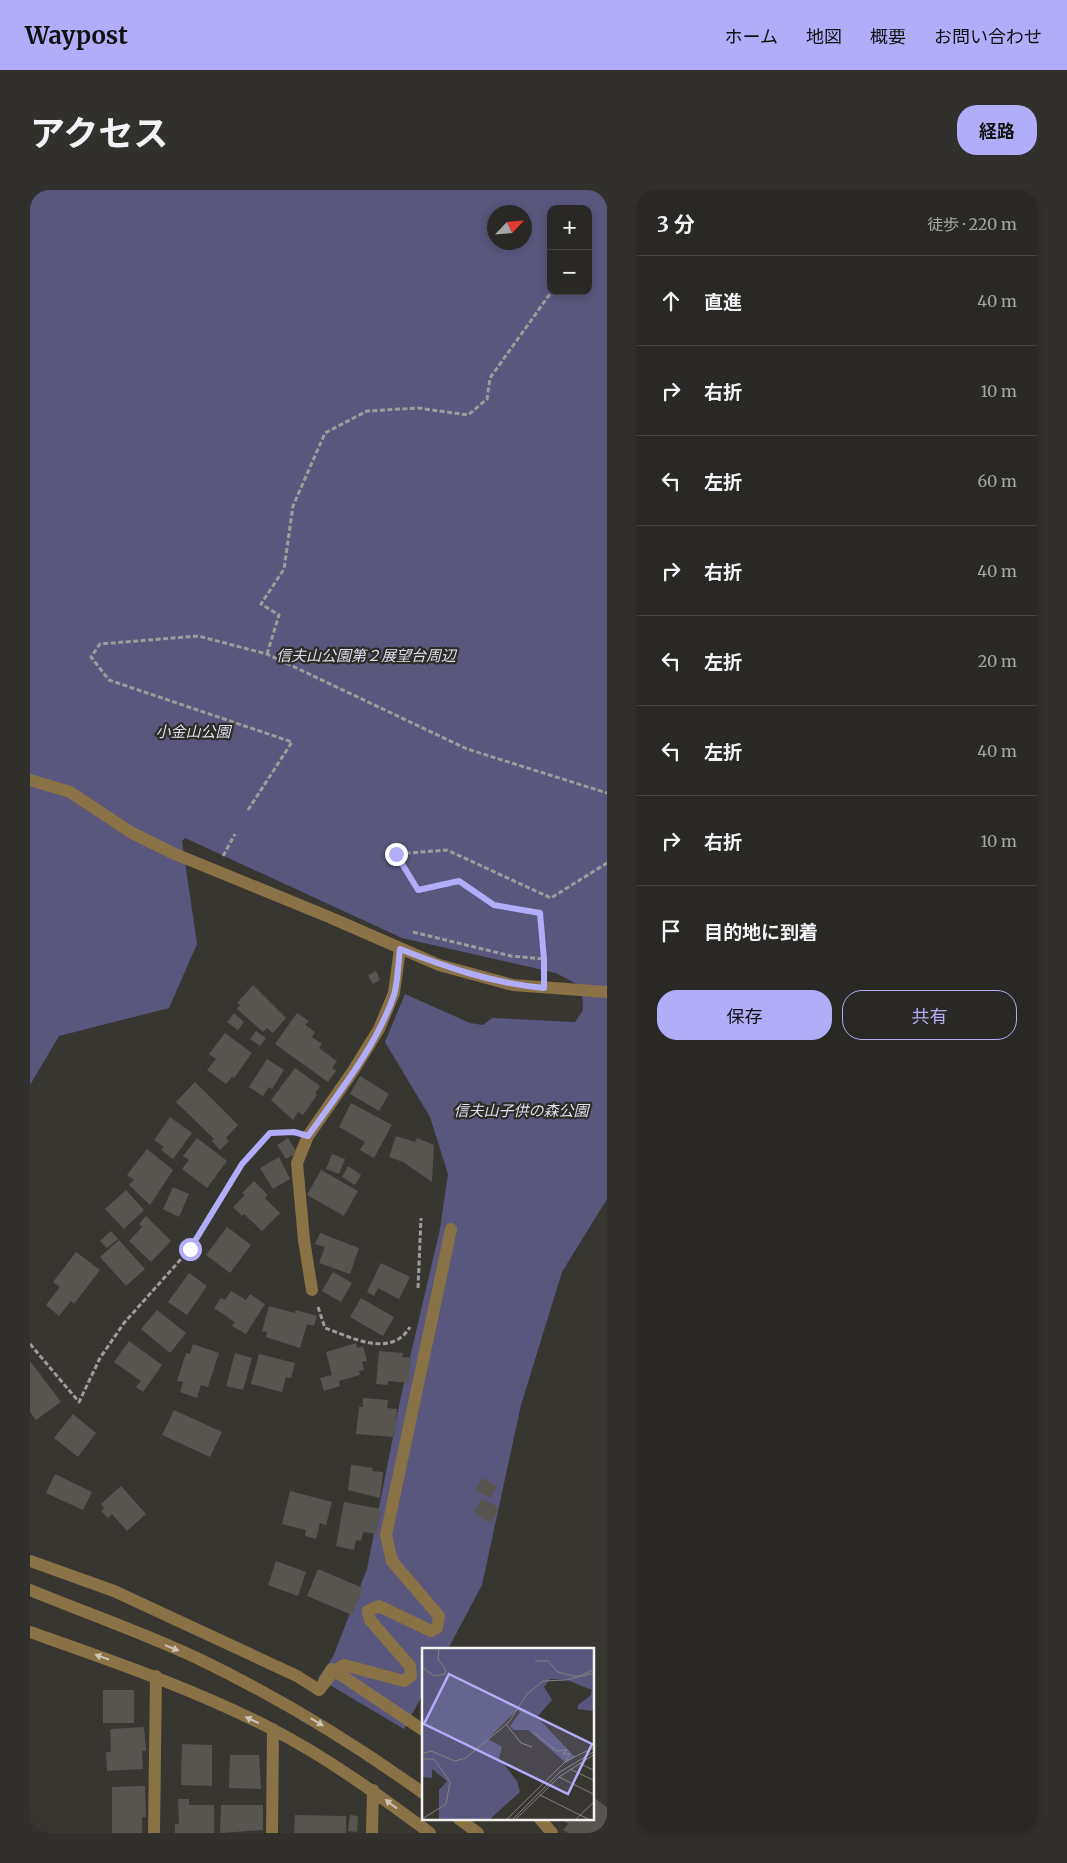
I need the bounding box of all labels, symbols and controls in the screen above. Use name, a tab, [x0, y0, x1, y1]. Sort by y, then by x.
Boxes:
text: Waypost	[25, 20, 128, 51]
text: ホーム	[725, 25, 778, 48]
text: 地図	[806, 25, 842, 48]
text: 概要	[870, 25, 906, 48]
text: お問い合わせ	[934, 25, 1042, 48]
button: 経路	[957, 105, 1037, 155]
text: アクセス	[30, 112, 168, 156]
north arrow	[487, 205, 532, 250]
map controls	[547, 205, 592, 295]
button: +	[547, 205, 592, 250]
text: 3 分	[657, 211, 695, 238]
text: 徒歩 · 220 m	[927, 214, 1017, 234]
button: −	[547, 250, 592, 295]
icon: ahead	[657, 287, 685, 315]
text: 直進	[704, 290, 742, 314]
text: 40 m	[977, 291, 1017, 311]
icon: right	[657, 377, 685, 405]
text: 右折	[704, 380, 742, 404]
text: 10 m	[980, 381, 1017, 401]
icon: left	[657, 467, 685, 495]
text: 左折	[704, 470, 742, 494]
text: 60 m	[977, 471, 1017, 491]
icon: right	[657, 557, 685, 585]
text: 右折	[704, 560, 742, 584]
text: 40 m	[977, 561, 1017, 581]
park label: 信夫山公園第２展望台周辺	[276, 646, 458, 665]
icon: left	[657, 647, 685, 675]
text: 左折	[704, 650, 742, 674]
text: 20 m	[978, 651, 1017, 671]
park label: 小金山公園	[155, 722, 232, 741]
icon: left	[657, 737, 685, 765]
text: 左折	[704, 740, 742, 764]
text: 40 m	[977, 741, 1017, 761]
icon: right	[657, 827, 685, 855]
text: 右折	[704, 830, 742, 854]
text: 10 m	[980, 831, 1017, 851]
route end	[385, 843, 408, 866]
icon: arrive	[657, 917, 685, 945]
text: 目的地に到着	[704, 920, 818, 944]
button: 保存	[657, 990, 832, 1040]
button: 共有	[842, 990, 1017, 1040]
park label: 信夫山子供の森公園	[453, 1101, 590, 1120]
route start	[179, 1238, 202, 1261]
one-way arrow	[165, 1645, 179, 1653]
inset map	[422, 1648, 594, 1820]
one-way arrow	[94, 1653, 109, 1661]
one-way arrow	[245, 1716, 259, 1724]
one-way arrow	[310, 1718, 323, 1727]
one-way arrow	[384, 1799, 398, 1809]

